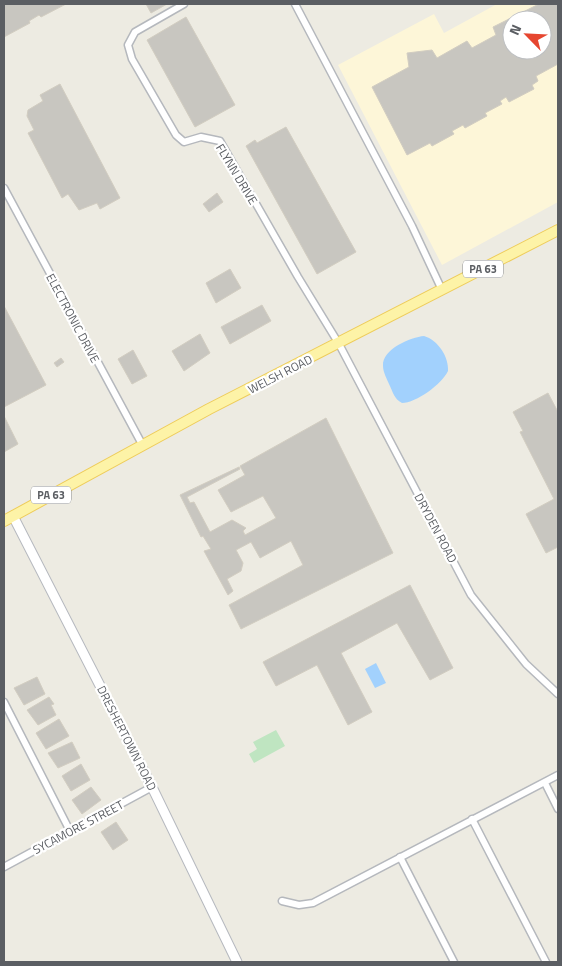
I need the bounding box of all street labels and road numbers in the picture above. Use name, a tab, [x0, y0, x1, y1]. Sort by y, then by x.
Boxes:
street label: FLYNN DRIVE	[211, 140, 263, 208]
road number: PA 63	[463, 260, 503, 278]
street label: ELECTRONIC DRIVE	[41, 270, 105, 366]
street label: WELSH ROAD	[244, 349, 316, 398]
road number: PA 63	[31, 486, 71, 504]
street label: DRYDEN ROAD	[410, 490, 462, 566]
street label: DRESHERTOWN ROAD	[92, 682, 162, 794]
street label: SYCAMORE STREET	[29, 795, 127, 859]

